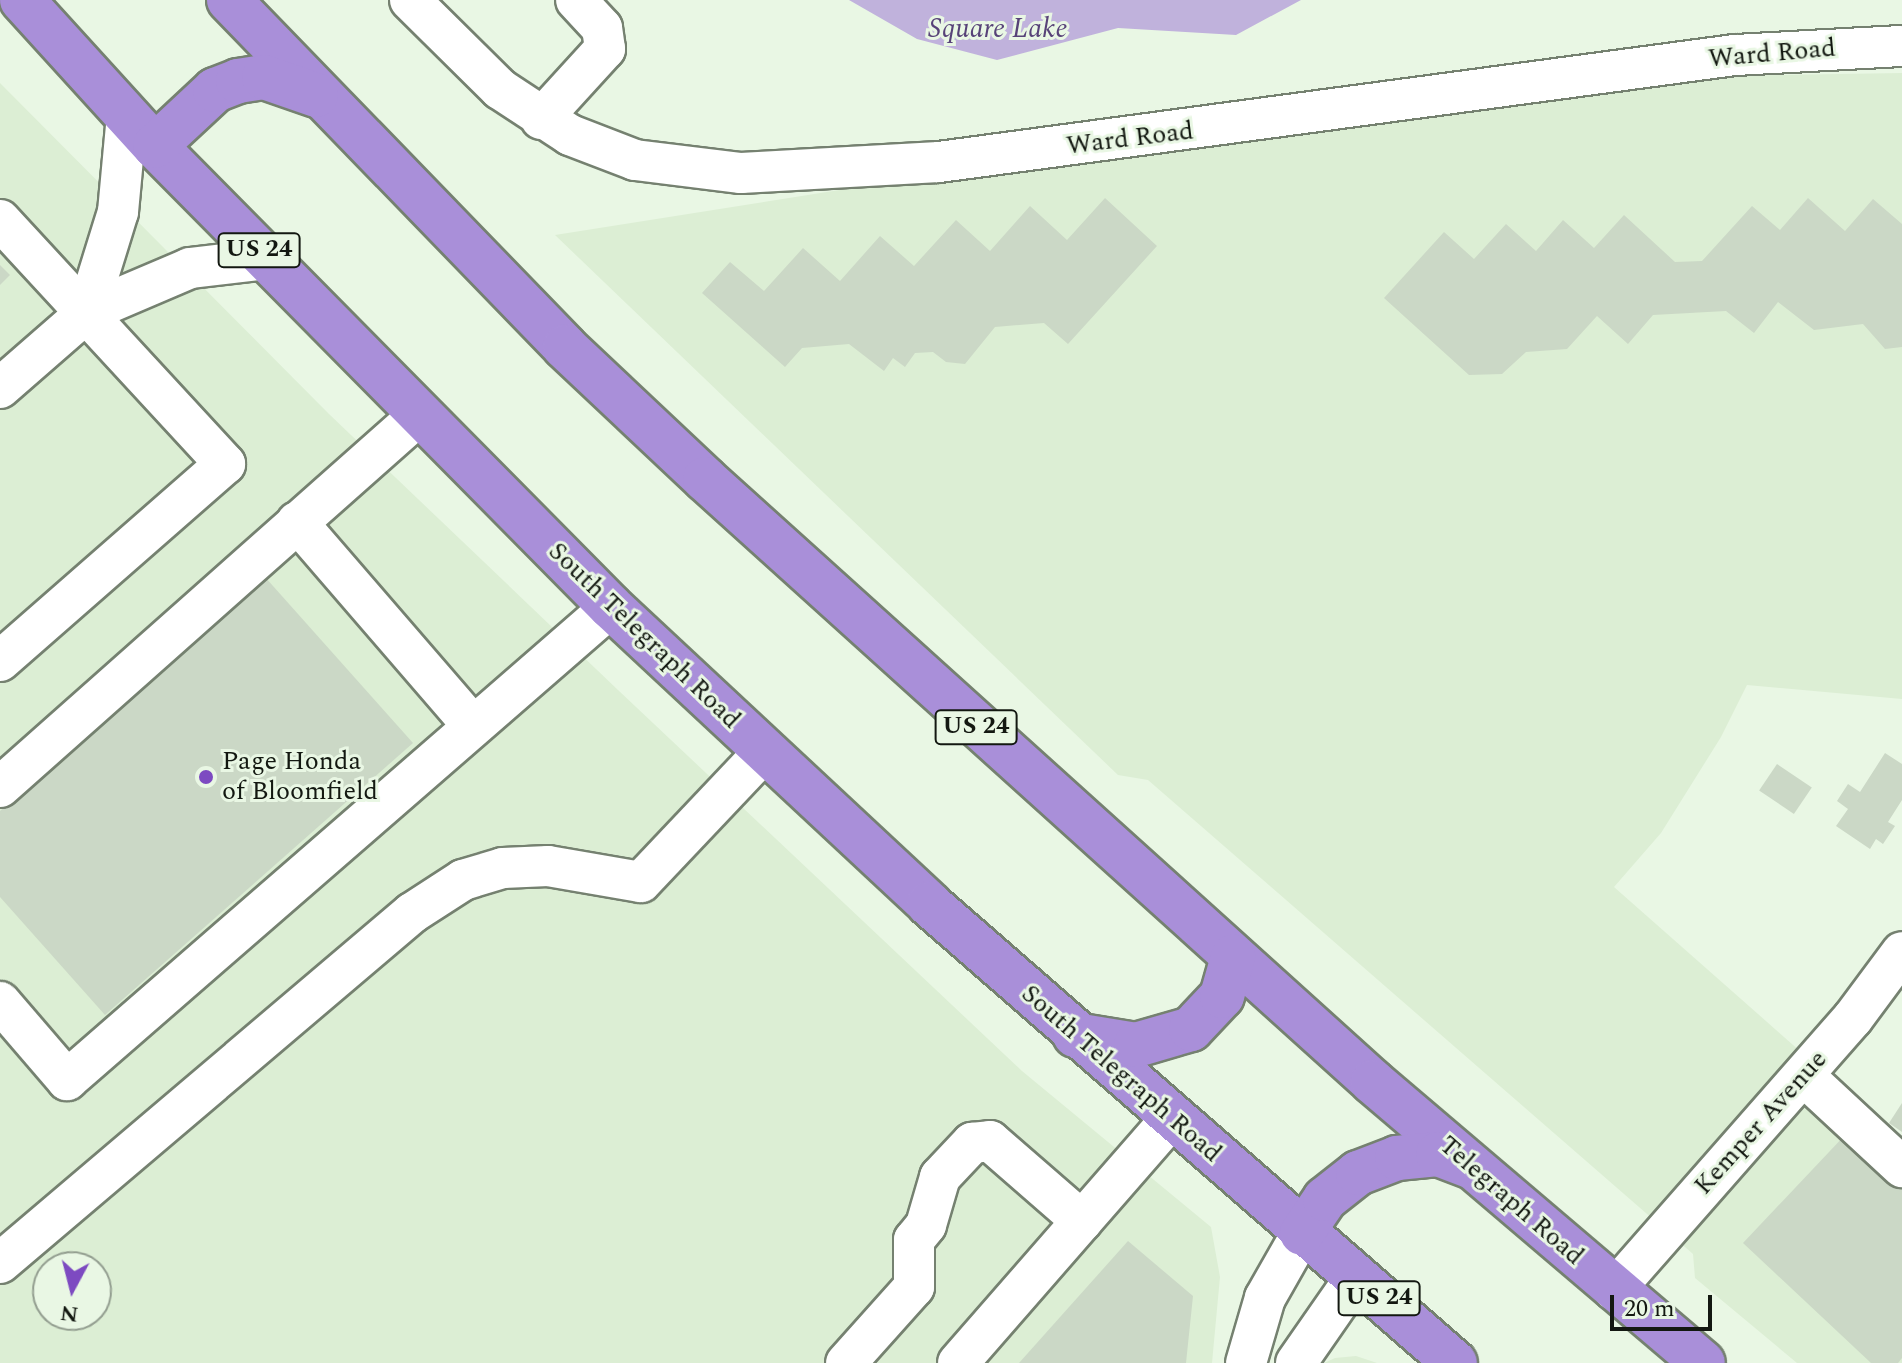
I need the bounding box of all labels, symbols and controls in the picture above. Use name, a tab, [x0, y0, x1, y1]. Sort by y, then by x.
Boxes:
water label: Square Lake	[928, 12, 1068, 46]
street label: Ward Road	[1707, 33, 1837, 75]
street label: Ward Road	[1065, 116, 1195, 162]
road number: US 24	[217, 230, 301, 270]
street label: South Telegraph Road	[541, 536, 747, 736]
road number: US 24	[934, 707, 1018, 747]
place label: Page Honda of Bloomfield	[222, 746, 378, 808]
marker: Page Honda of Bloomfield	[197, 768, 215, 786]
street label: South Telegraph Road	[1015, 979, 1227, 1169]
street label: Kemper Avenue	[1688, 1044, 1834, 1202]
street label: Telegraph Road	[1432, 1130, 1590, 1272]
north arrow	[32, 1251, 112, 1331]
road number: US 24	[1337, 1278, 1421, 1318]
scale bar	[1614, 1279, 1716, 1329]
text: 20 m	[1624, 1291, 1675, 1327]
text: N	[58, 1296, 80, 1331]

